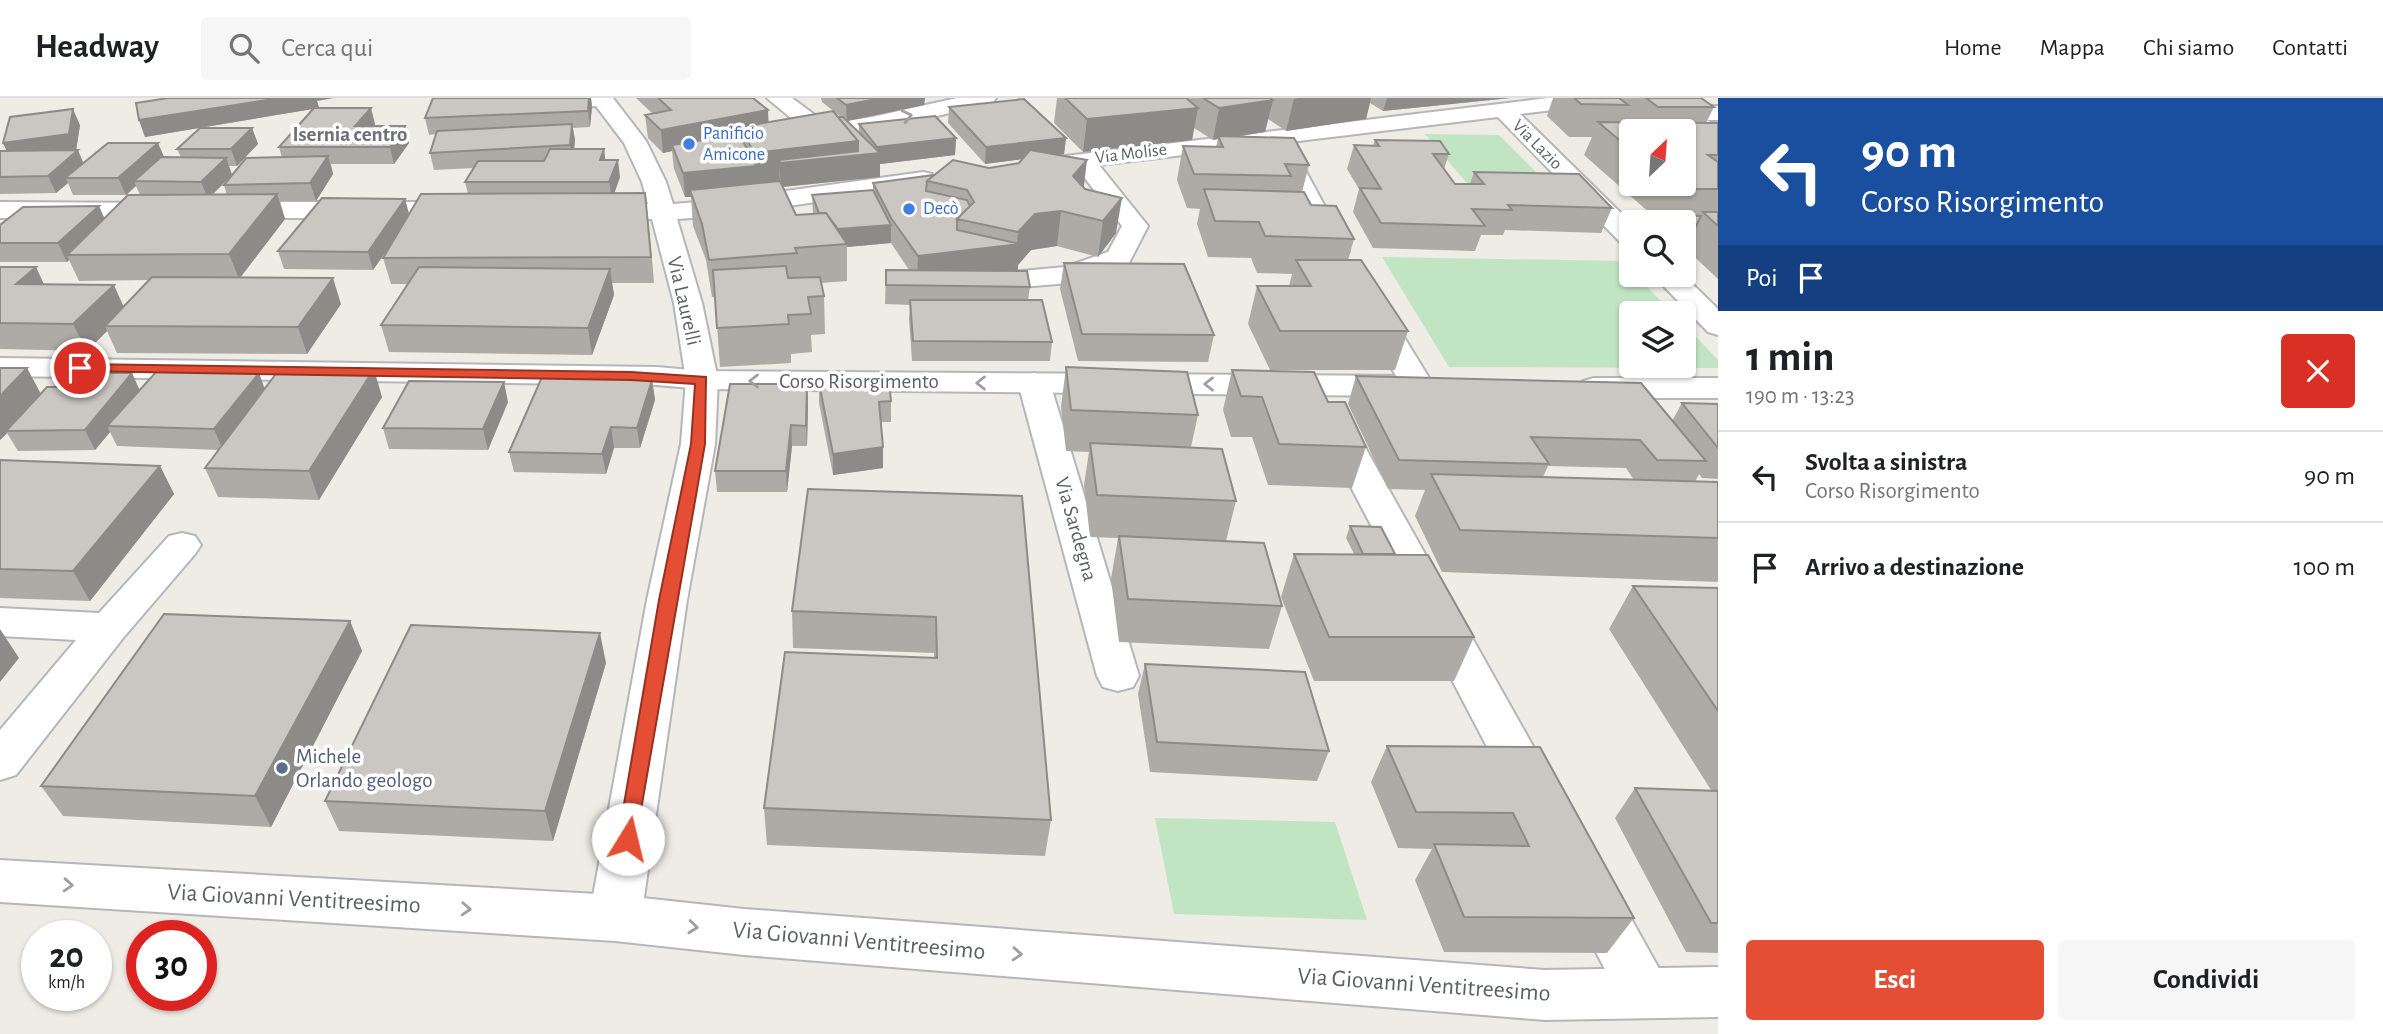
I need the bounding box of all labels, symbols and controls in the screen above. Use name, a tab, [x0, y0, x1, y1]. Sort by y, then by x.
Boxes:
search box	[201, 17, 691, 80]
icon: search	[225, 29, 263, 67]
text: Headway	[35, 31, 159, 64]
text: Cerca qui	[281, 35, 373, 61]
text: Home	[1944, 36, 2002, 60]
text: Mappa	[2040, 36, 2105, 60]
text: Chi siamo	[2143, 36, 2234, 60]
text: Contatti	[2272, 36, 2348, 60]
one-way arrow	[901, 110, 913, 124]
street label: Via Lazio	[1509, 117, 1565, 173]
north arrow	[1619, 119, 1696, 196]
map controls	[1619, 119, 1696, 378]
district label: Isernia centro	[293, 124, 408, 145]
place label: Panificio Amicone	[703, 125, 765, 164]
icon: left	[1746, 126, 1837, 217]
text: 90 m	[1861, 128, 1957, 177]
marker: Panificio Amicone	[681, 136, 697, 152]
street label: Via Molise	[1094, 141, 1168, 167]
text: Corso Risorgimento	[1861, 186, 2104, 218]
place label: Decò	[923, 200, 959, 218]
marker: Decò	[901, 201, 917, 217]
button: search	[1619, 210, 1696, 287]
street label: Via Laurelli	[664, 254, 704, 348]
icon: arrive	[1792, 259, 1830, 297]
text: Poi	[1746, 265, 1778, 291]
button: layers	[1619, 301, 1696, 378]
button: close	[2281, 334, 2355, 408]
text: 1 min	[1746, 336, 1835, 378]
pin	[50, 338, 110, 398]
icon: arrive	[61, 349, 99, 387]
street label: Corso Risorgimento	[779, 371, 939, 392]
one-way arrow	[748, 373, 759, 388]
one-way arrow	[976, 375, 987, 390]
one-way arrow	[1203, 376, 1214, 392]
text: 190 m · 13:23	[1746, 385, 1855, 408]
text: Svolta a sinistra	[1805, 449, 1967, 475]
icon: left	[1746, 458, 1784, 496]
text: 90 m	[2304, 463, 2355, 489]
street label: Via Sardegna	[1051, 475, 1101, 584]
text: Corso Risorgimento	[1805, 480, 1980, 503]
icon: arrive	[1746, 549, 1784, 587]
text: Arrivo a destinazione	[1805, 554, 2024, 580]
text: 100 m	[2294, 554, 2355, 580]
place label: Michele Orlando geologo	[296, 746, 433, 791]
marker: Michele Orlando geologo	[274, 760, 290, 776]
position arrow	[591, 802, 665, 876]
one-way arrow	[63, 877, 74, 892]
street label: Via Giovanni Ventitreesimo	[167, 880, 421, 918]
one-way arrow	[461, 901, 472, 916]
street label: Via Giovanni Ventitreesimo	[732, 918, 986, 964]
one-way arrow	[687, 919, 699, 934]
speed limit sign: 30	[126, 920, 217, 1011]
text: 20	[49, 939, 84, 974]
button: Esci	[1746, 940, 2044, 1020]
button: Condividi	[2058, 940, 2355, 1020]
one-way arrow	[1012, 946, 1023, 961]
street label: Via Giovanni Ventitreesimo	[1297, 964, 1551, 1006]
text: km/h	[48, 974, 85, 992]

